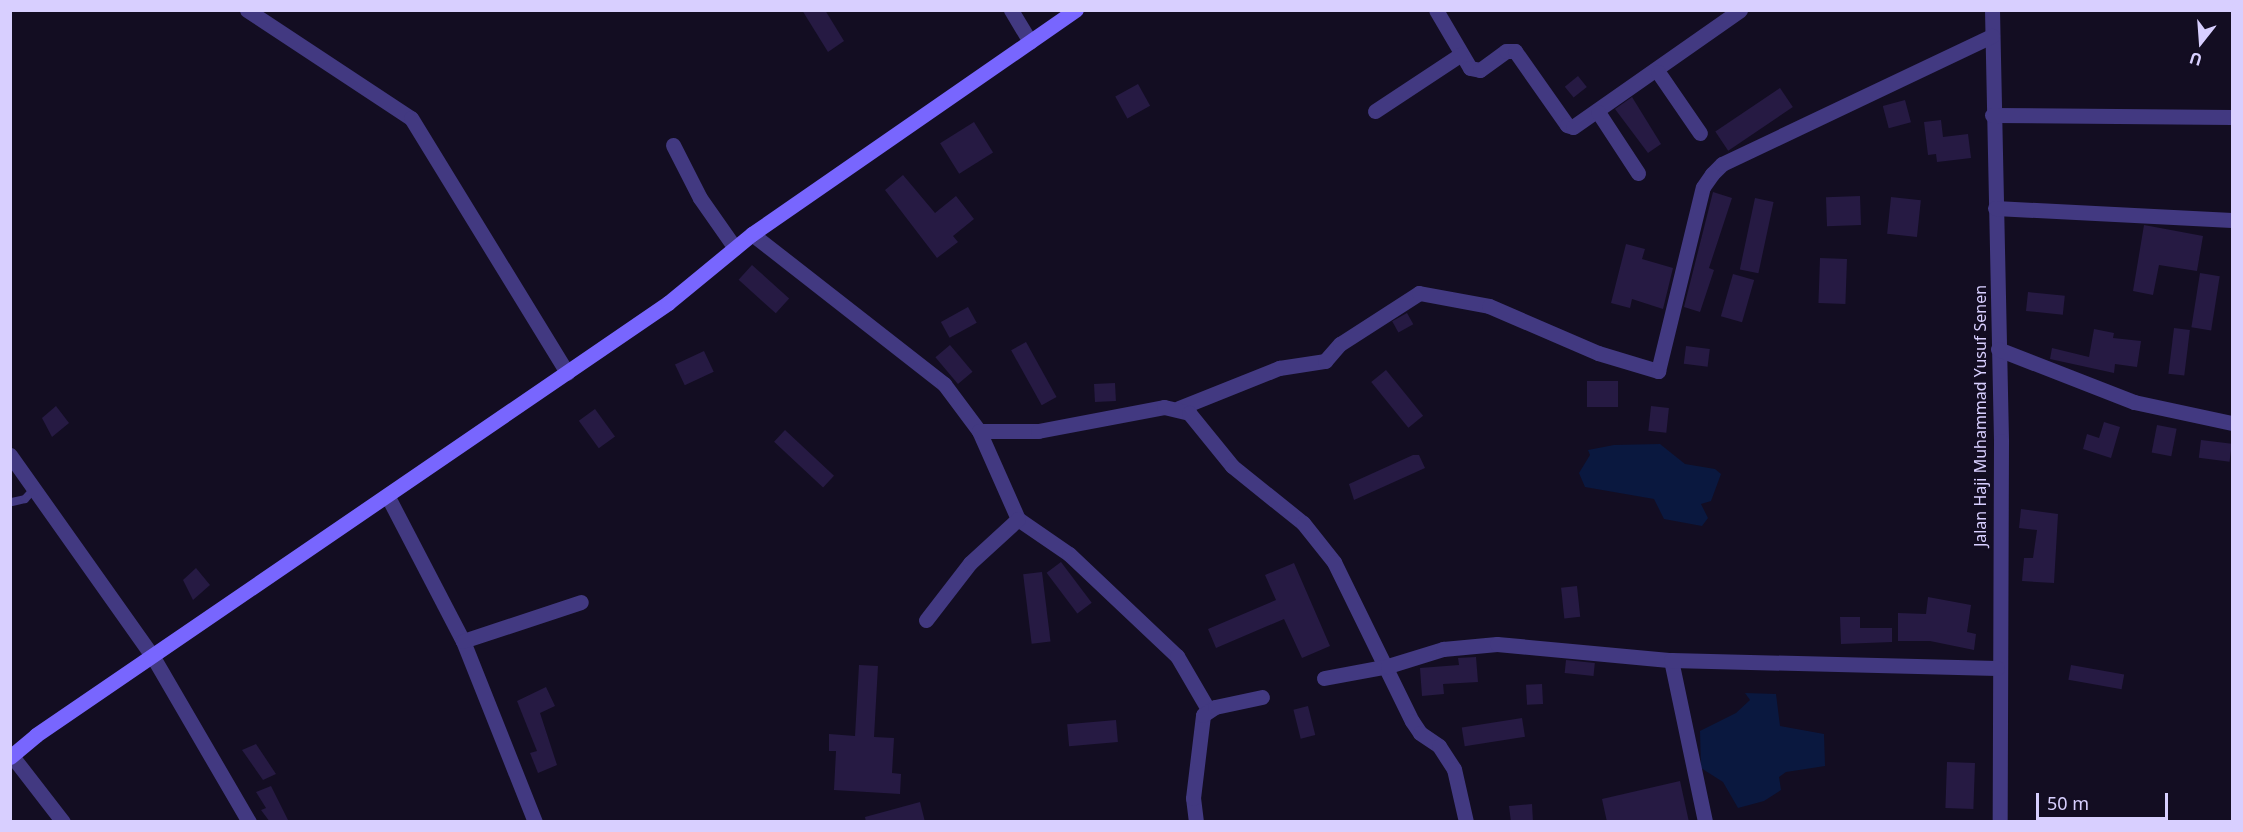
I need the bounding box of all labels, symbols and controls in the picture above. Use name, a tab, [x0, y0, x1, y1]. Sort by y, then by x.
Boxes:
north arrow	[2171, 12, 2231, 72]
text: U	[2187, 47, 2205, 72]
street label: Jalan Haji Muhammad Yusuf Senen	[1970, 285, 1990, 547]
scale bar	[2039, 781, 2171, 819]
text: 50 m	[2047, 791, 2089, 815]

